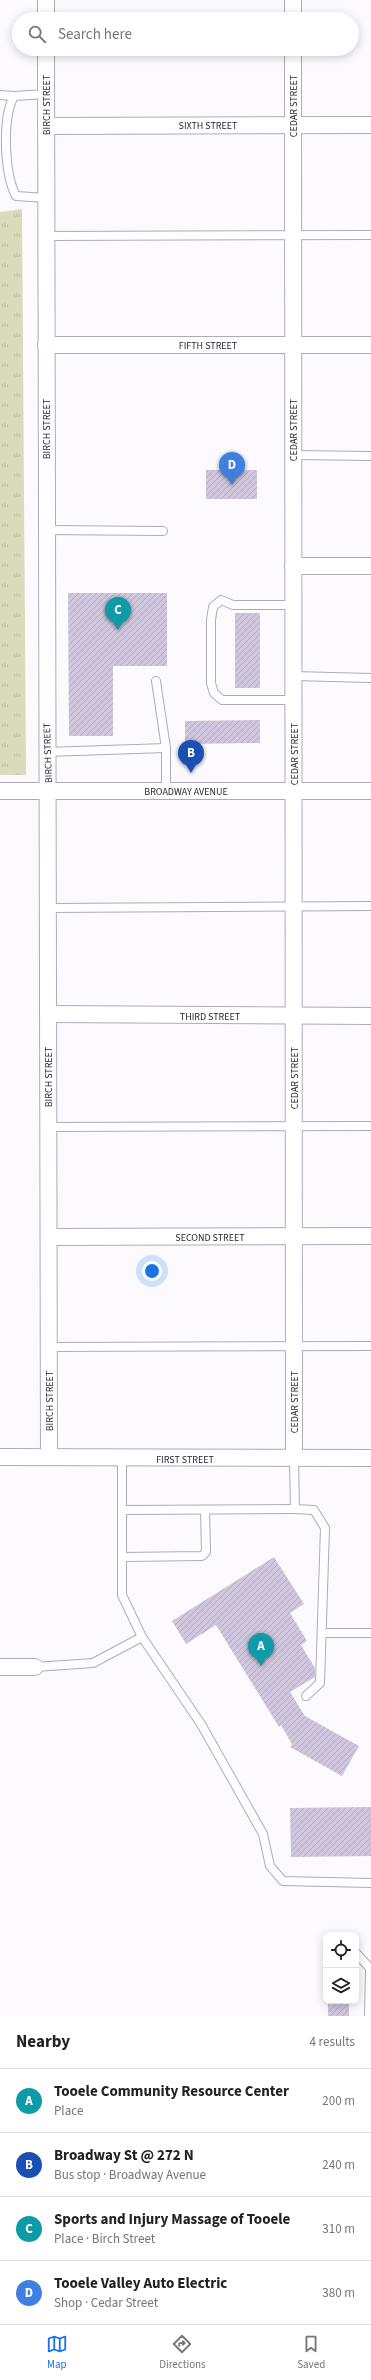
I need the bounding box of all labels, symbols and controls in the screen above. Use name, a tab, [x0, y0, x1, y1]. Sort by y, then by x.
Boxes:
search box	[12, 12, 359, 56]
icon: search	[26, 23, 48, 45]
text: Search here	[58, 24, 132, 45]
street label: BIRCH STREET	[40, 74, 54, 135]
street label: CEDAR STREET	[287, 74, 301, 137]
street label: SIXTH STREET	[179, 119, 238, 133]
street label: FIFTH STREET	[179, 339, 238, 353]
street label: BIRCH STREET	[40, 398, 54, 459]
street label: CEDAR STREET	[287, 398, 301, 461]
pin: D	[219, 452, 245, 485]
pin: C	[105, 597, 131, 630]
street label: BIRCH STREET	[40, 722, 56, 783]
street label: CEDAR STREET	[288, 722, 302, 785]
pin: B	[178, 740, 204, 773]
street label: BROADWAY AVENUE	[144, 785, 228, 799]
street label: THIRD STREET	[180, 1010, 241, 1024]
street label: BIRCH STREET	[42, 1046, 56, 1107]
street label: CEDAR STREET	[288, 1046, 302, 1109]
street label: SECOND STREET	[175, 1231, 245, 1245]
your location	[142, 1261, 162, 1281]
street label: BIRCH STREET	[43, 1370, 57, 1431]
street label: CEDAR STREET	[288, 1370, 302, 1433]
street label: FIRST STREET	[156, 1453, 214, 1467]
pin: A	[248, 1633, 274, 1666]
map controls	[323, 1932, 359, 2004]
button: locate	[323, 1932, 359, 1968]
button: layers	[323, 1968, 359, 2004]
text: Nearby	[16, 2030, 70, 2054]
text: 4 results	[310, 2033, 355, 2051]
text: Tooele Community Resource Center	[54, 2081, 289, 2102]
text: A	[25, 2092, 33, 2110]
text: 200 m	[322, 2092, 355, 2110]
text: Place	[54, 2102, 83, 2120]
text: Broadway St @ 272 N	[54, 2145, 194, 2166]
text: B	[25, 2156, 33, 2174]
text: 240 m	[322, 2156, 355, 2174]
text: Bus stop · Broadway Avenue	[54, 2166, 206, 2184]
text: Sports and Injury Massage of Tooele	[54, 2209, 290, 2230]
text: C	[25, 2220, 33, 2238]
text: 310 m	[322, 2220, 355, 2238]
text: Place · Birch Street	[54, 2230, 155, 2248]
text: Tooele Valley Auto Electric	[54, 2273, 227, 2294]
text: D	[25, 2284, 33, 2302]
text: 380 m	[322, 2284, 355, 2302]
text: Shop · Cedar Street	[54, 2294, 158, 2312]
tab: Map	[46, 2333, 68, 2372]
tab: Directions	[159, 2333, 206, 2372]
tab: Saved	[297, 2333, 325, 2372]

